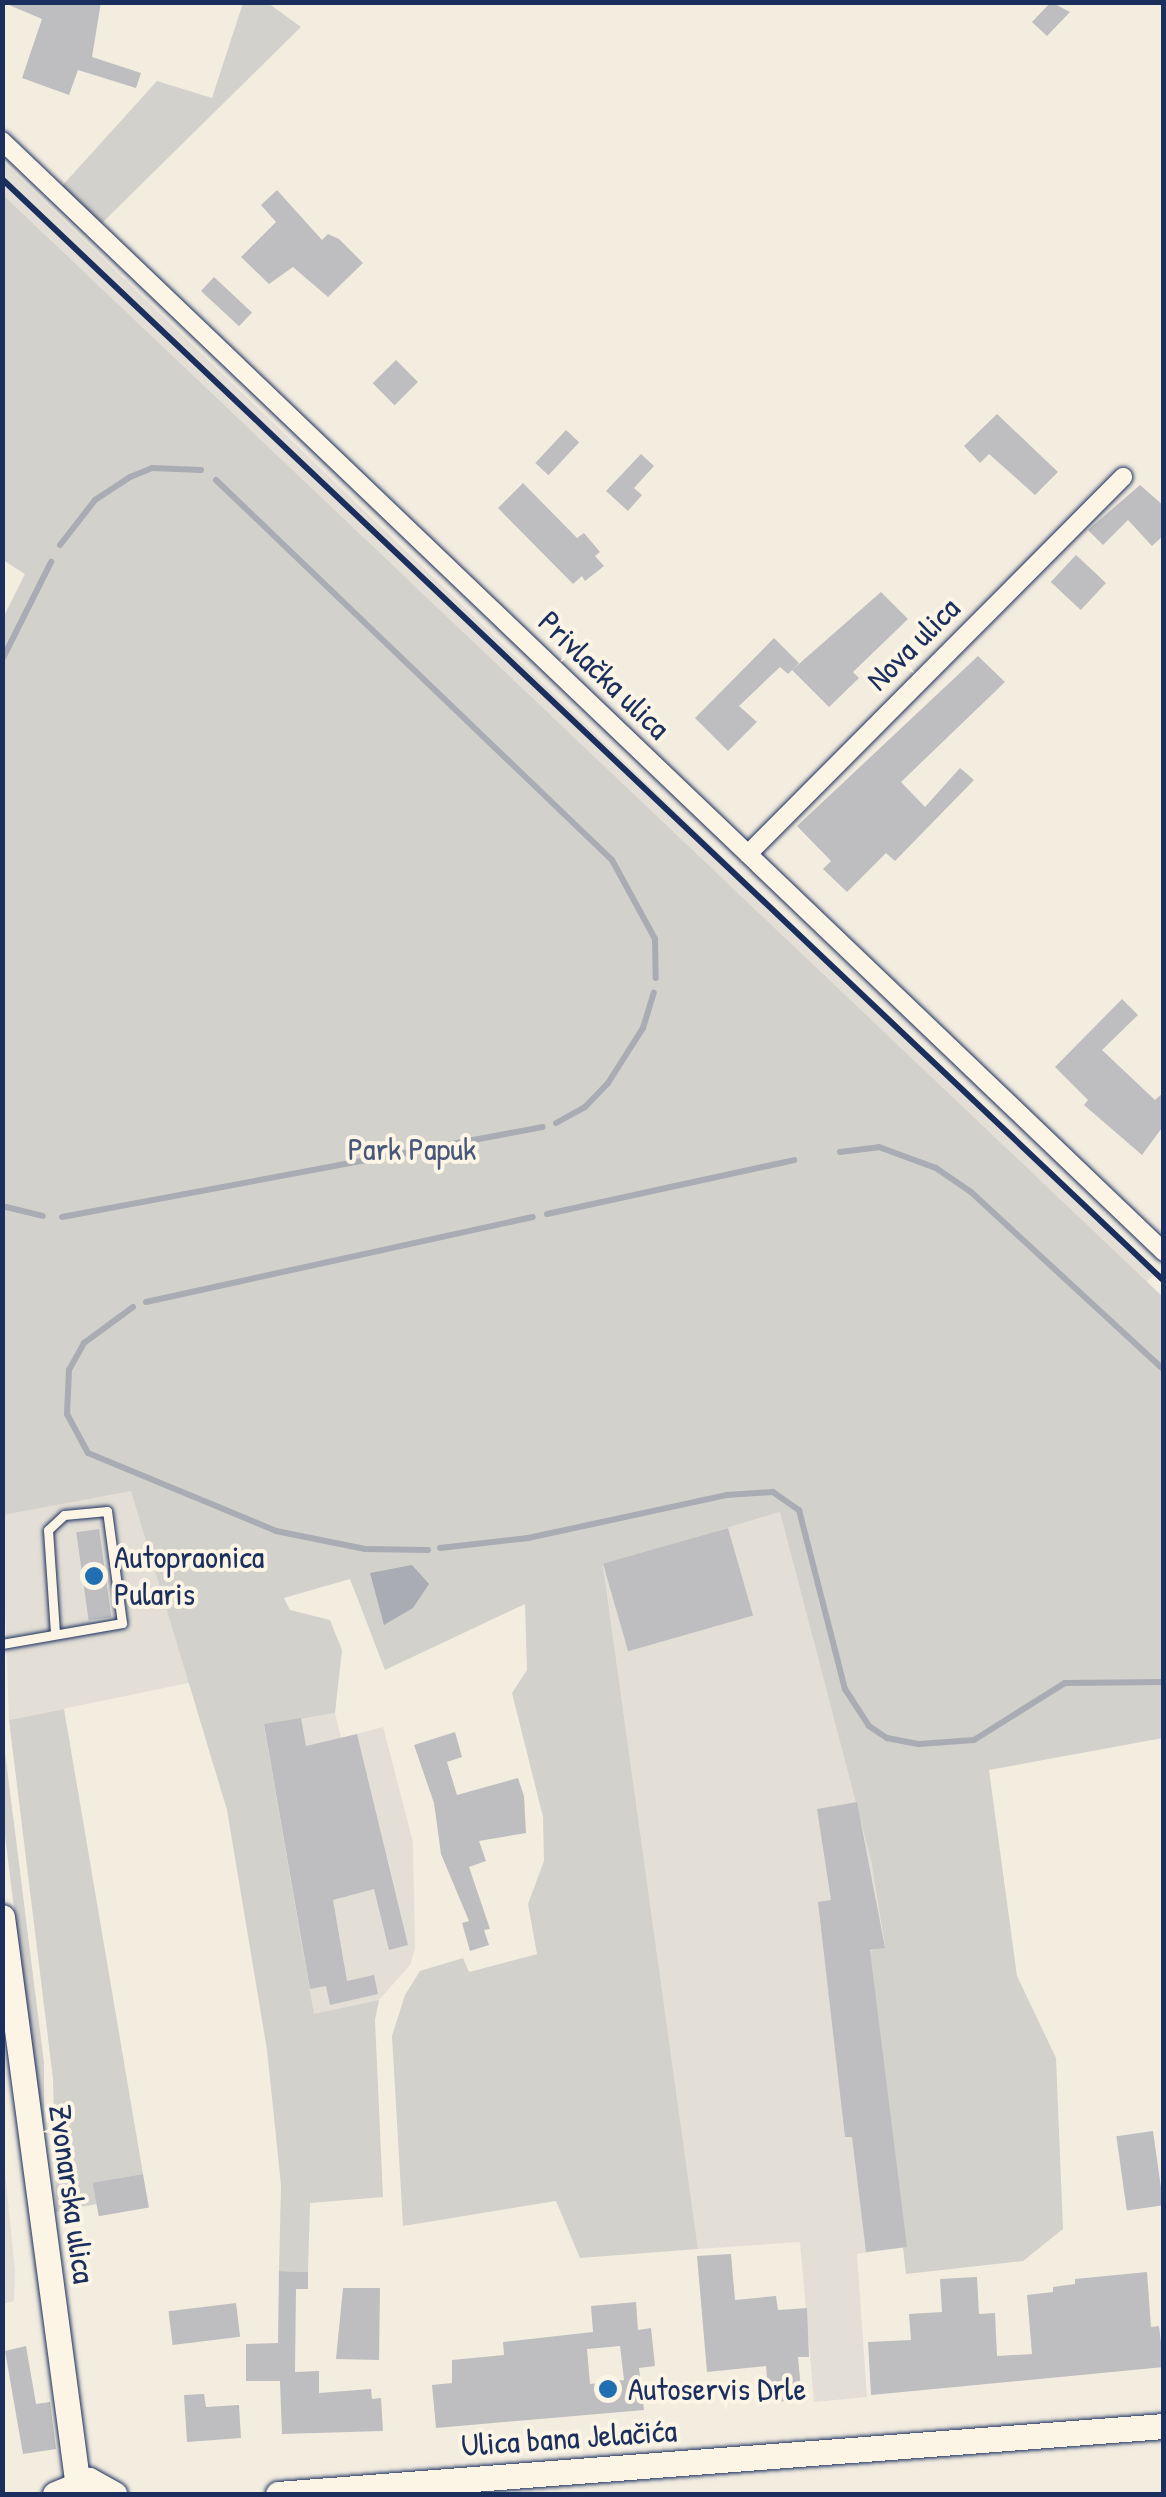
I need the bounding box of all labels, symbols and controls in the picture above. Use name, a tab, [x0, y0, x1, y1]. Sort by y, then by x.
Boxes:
street label: Nova ulica	[858, 589, 968, 699]
street label: Privlačka ulica	[530, 603, 678, 747]
park label: Park Papuk	[348, 1130, 476, 1168]
place label: Autopraonica Pularis	[114, 1539, 264, 1614]
marker: Autopraonica Pularis	[83, 1565, 105, 1587]
street label: Zvonarska ulica	[40, 2102, 104, 2286]
place label: Autoservis Drle	[628, 2370, 806, 2408]
marker: Autoservis Drle	[597, 2378, 619, 2400]
street label: Ulica bana Jelačića	[460, 2411, 678, 2465]

